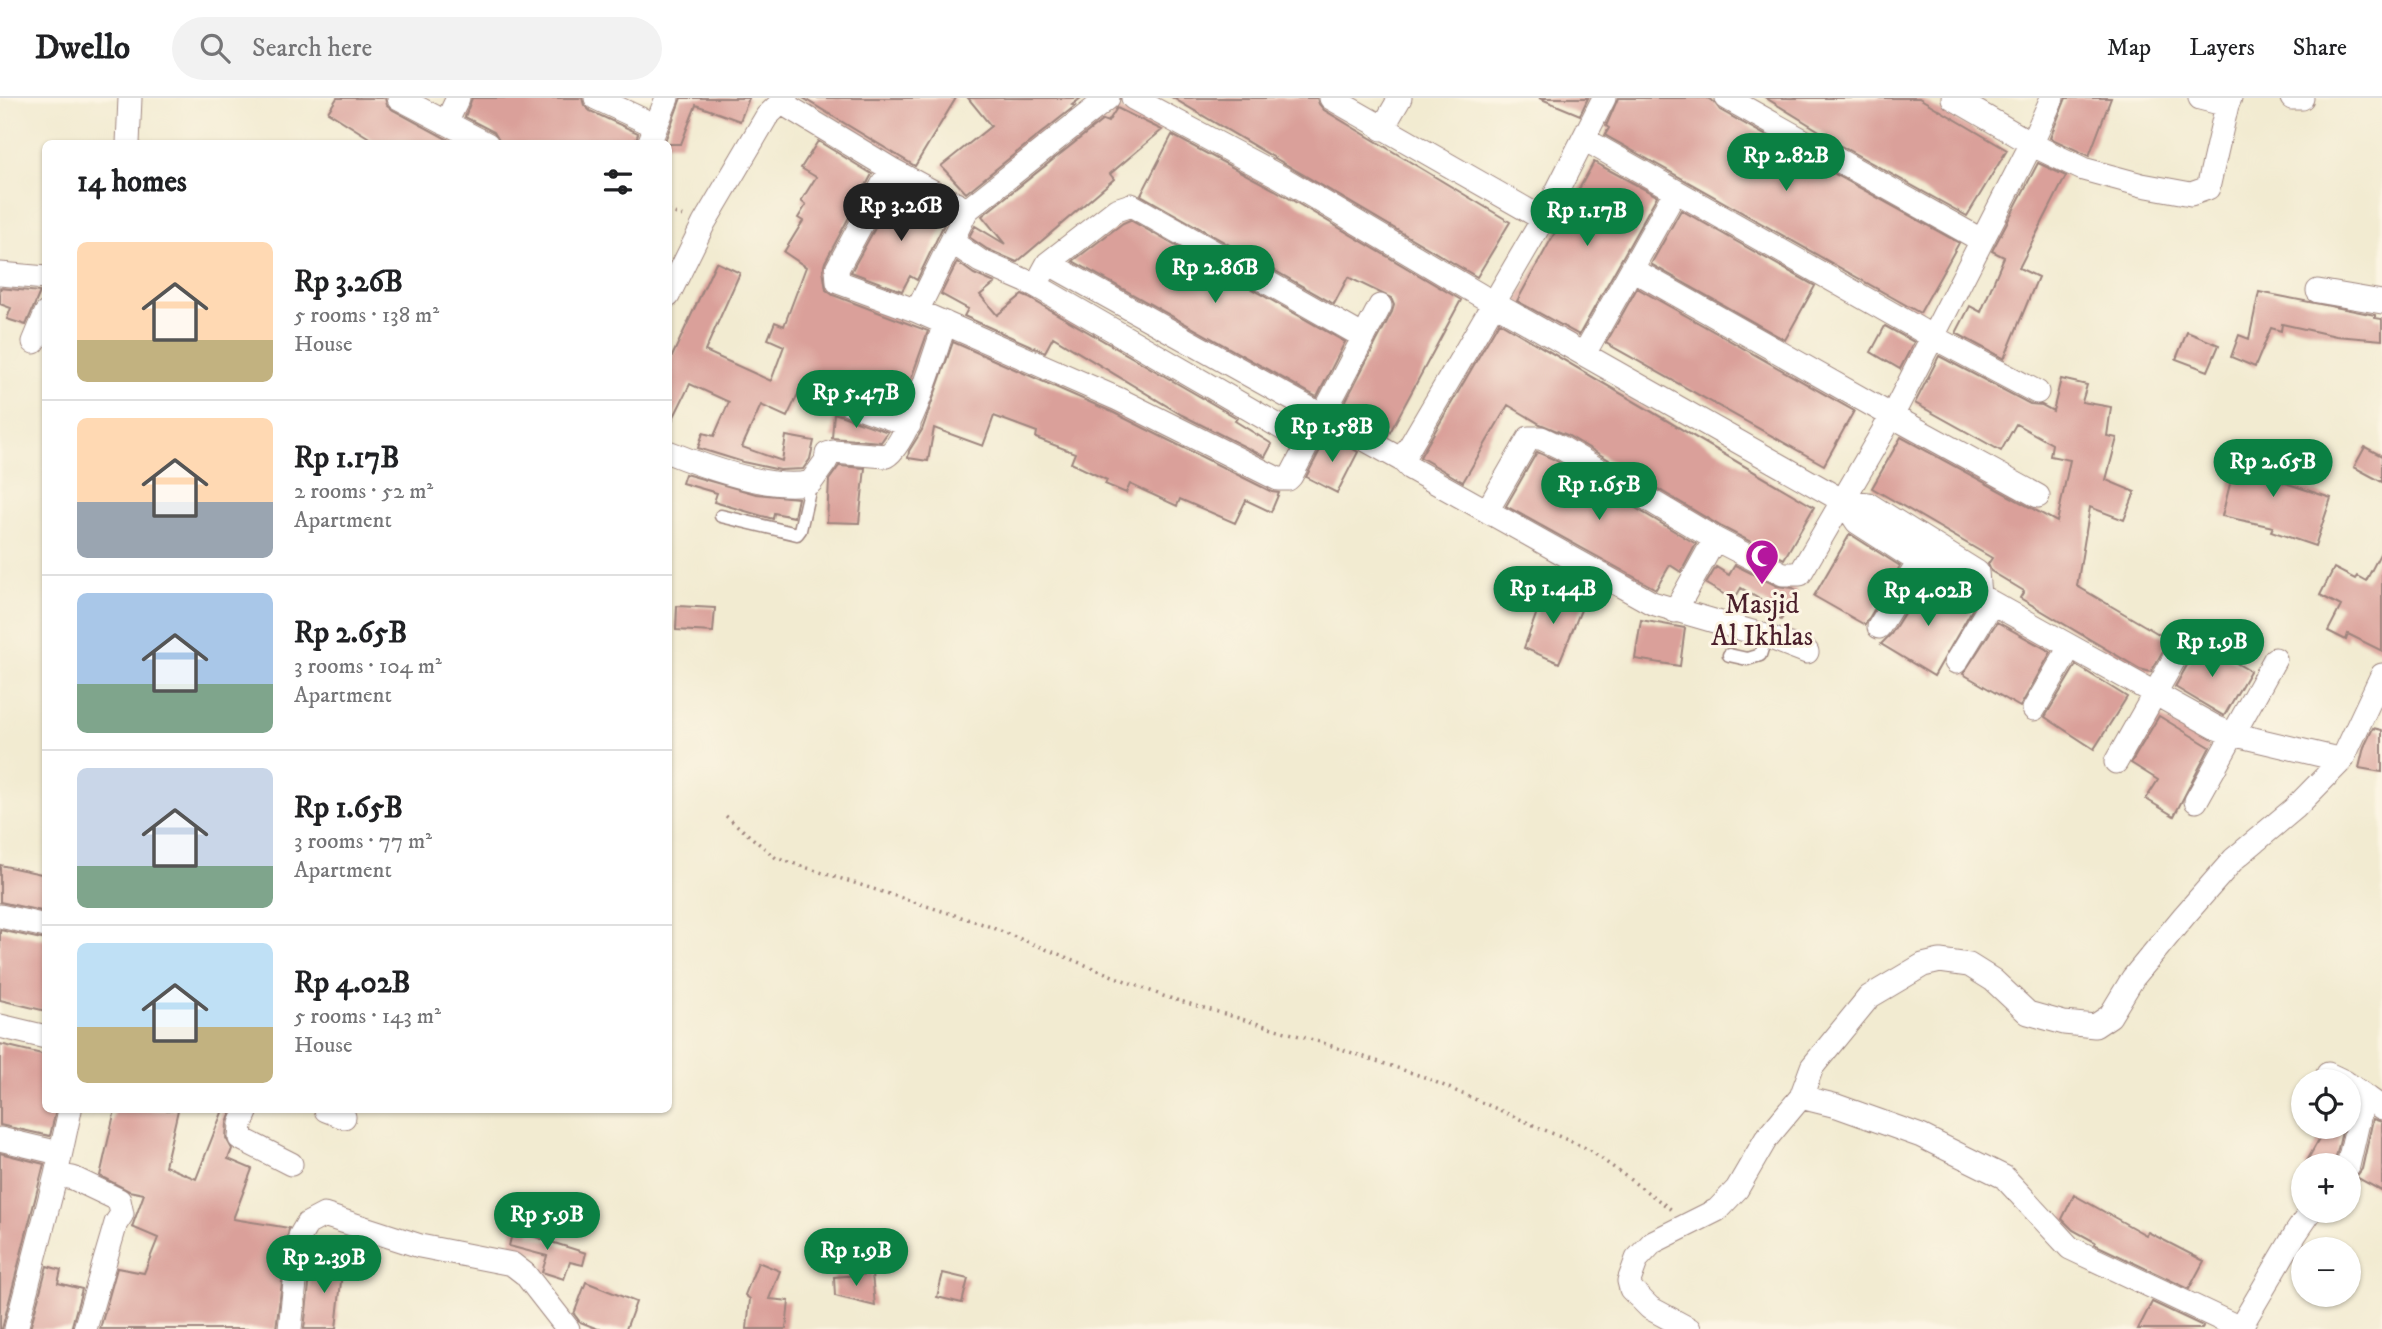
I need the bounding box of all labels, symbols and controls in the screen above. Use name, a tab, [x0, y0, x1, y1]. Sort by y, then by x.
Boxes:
search box	[172, 17, 662, 80]
text: Dwello	[35, 28, 130, 69]
icon: search	[196, 29, 234, 67]
text: Search here	[252, 32, 372, 65]
text: Map	[2107, 33, 2151, 63]
text: Layers	[2189, 33, 2255, 63]
text: Share	[2293, 33, 2347, 63]
pin: Rp 2.82B	[1714, 134, 1858, 193]
text: Rp 2.82B	[1743, 141, 1829, 170]
icon: filters	[599, 163, 637, 201]
text: 14 homes	[77, 164, 187, 201]
pin: Rp 3.26B	[829, 184, 973, 243]
pin: Rp 1.17B	[1515, 188, 1659, 248]
text: Rp 3.26B	[859, 191, 943, 220]
text: Rp 1.17B	[1547, 196, 1627, 225]
pin: Rp 2.86B	[1143, 246, 1287, 305]
text: Rp 2.86B	[1172, 253, 1258, 282]
text: Rp 3.26B	[294, 264, 403, 301]
icon: home	[133, 270, 217, 354]
text: 5 rooms · 138 m²	[294, 301, 439, 330]
text: House	[294, 330, 352, 359]
pin: Rp 5.47B	[784, 370, 928, 430]
text: Rp 5.47B	[812, 378, 900, 407]
pin: Rp 1.58B	[1260, 404, 1404, 464]
text: Rp 1.58B	[1291, 412, 1373, 441]
text: Rp 1.17B	[294, 440, 399, 477]
pin: Rp 2.65B	[2201, 440, 2345, 499]
icon: home	[133, 446, 217, 530]
text: Rp 2.65B	[2230, 447, 2316, 476]
pin: Rp 1.65B	[1527, 462, 1671, 522]
text: Rp 1.65B	[1557, 470, 1641, 499]
text: 2 rooms · 52 m²	[294, 477, 433, 506]
text: Apartment	[294, 506, 392, 535]
mosque icon: Masjid Al Ikhlas	[1743, 537, 1781, 586]
pin: Rp 1.44B	[1481, 566, 1625, 626]
pin: Rp 4.02B	[1856, 568, 2000, 628]
text: Rp 1.44B	[1510, 574, 1596, 603]
text: Rp 4.02B	[1883, 576, 1973, 605]
place label: Masjid Al Ikhlas	[1711, 587, 1813, 654]
text: Rp 2.65B	[294, 615, 407, 652]
pin: Rp 1.9B	[2147, 620, 2277, 679]
icon: home	[133, 621, 217, 705]
text: Rp 1.9B	[2176, 627, 2248, 656]
text: 3 rooms · 104 m²	[294, 652, 442, 681]
text: Apartment	[294, 681, 392, 710]
text: Rp 1.65B	[294, 790, 403, 827]
icon: home	[133, 796, 217, 880]
text: 3 rooms · 77 m²	[294, 827, 432, 856]
text: Apartment	[294, 856, 392, 885]
text: Rp 4.02B	[294, 965, 410, 1002]
icon: home	[133, 971, 217, 1055]
text: 5 rooms · 143 m²	[294, 1002, 441, 1031]
text: House	[294, 1031, 352, 1060]
map controls	[2291, 1069, 2361, 1307]
button: locate	[2291, 1069, 2361, 1139]
button: +	[2291, 1153, 2361, 1223]
pin: Rp 5.9B	[482, 1192, 612, 1252]
text: Rp 5.9B	[510, 1200, 584, 1229]
pin: Rp 1.9B	[791, 1228, 921, 1288]
pin: Rp 2.39B	[252, 1236, 396, 1295]
text: Rp 1.9B	[820, 1236, 892, 1265]
button: −	[2291, 1237, 2361, 1307]
text: Rp 2.39B	[282, 1243, 366, 1272]

